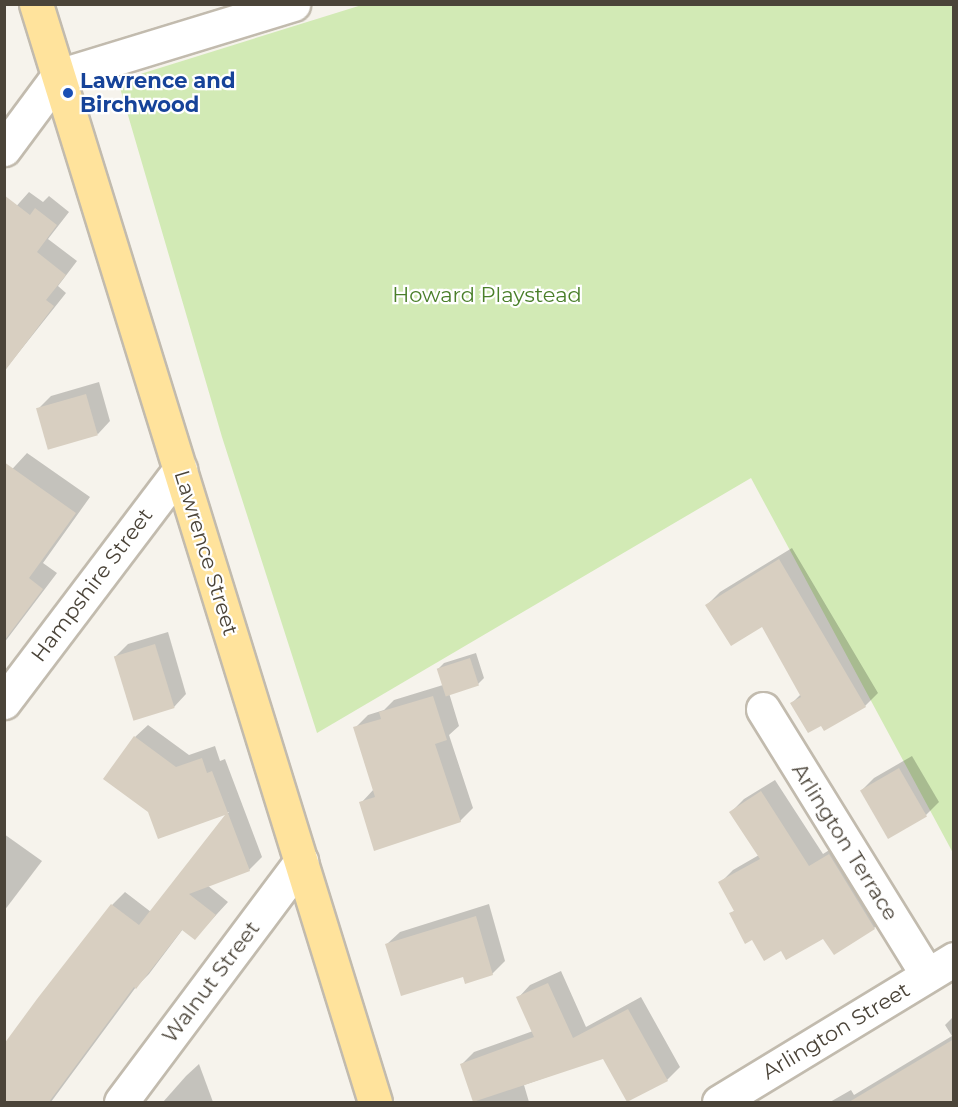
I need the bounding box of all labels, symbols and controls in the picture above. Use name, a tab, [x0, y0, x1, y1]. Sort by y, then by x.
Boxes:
place label: Lawrence and Birchwood	[80, 68, 235, 118]
marker: Lawrence and Birchwood	[61, 86, 75, 100]
park label: Howard Playstead	[392, 282, 582, 308]
street label: Lawrence Street	[169, 467, 243, 639]
street label: Hampshire Street	[26, 503, 158, 667]
street label: Arlington Terrace	[787, 759, 903, 925]
street label: Walnut Street	[157, 916, 265, 1048]
street label: Arlington Street	[758, 977, 914, 1085]

